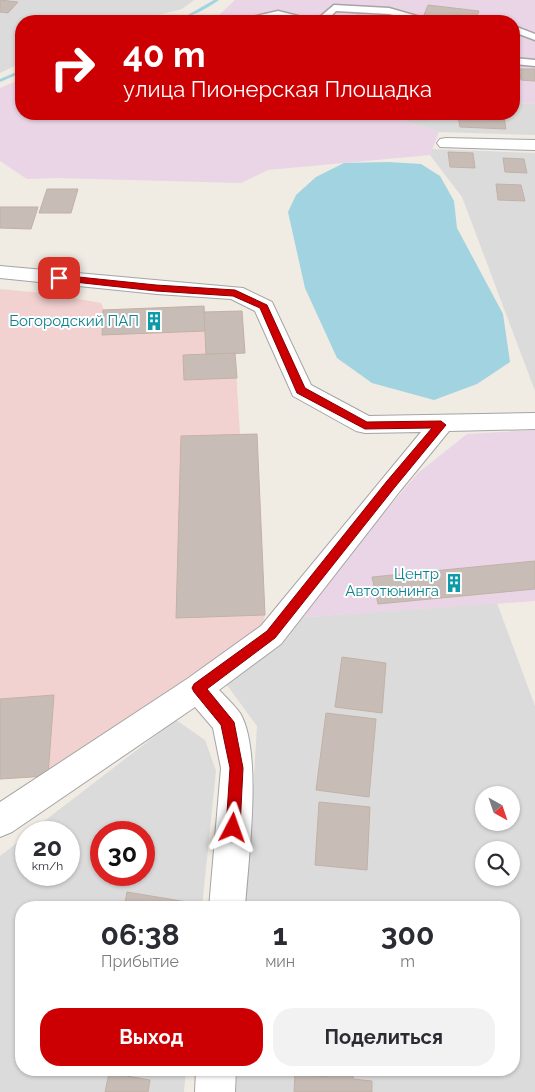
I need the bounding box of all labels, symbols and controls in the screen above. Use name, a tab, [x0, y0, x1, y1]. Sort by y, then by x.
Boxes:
text: 40 m	[123, 34, 205, 75]
icon: right	[40, 35, 105, 100]
text: улица Пионерская Площадка	[123, 76, 432, 102]
pin	[38, 257, 80, 299]
icon: arrive	[45, 264, 73, 292]
building icon: Богородский ПАП	[143, 310, 165, 332]
place label: Богородский ПАП	[9, 312, 139, 330]
place label: Центр Автотюнинга	[345, 565, 439, 600]
building icon: Центр Автотюнинга	[443, 572, 465, 594]
north arrow	[475, 786, 520, 831]
map controls	[475, 786, 520, 886]
position arrow	[206, 801, 258, 853]
speed limit sign: 30	[90, 821, 155, 886]
text: 20	[33, 832, 62, 862]
button: search	[475, 841, 520, 886]
text: km/h	[32, 859, 63, 873]
text: 06:38	[101, 917, 180, 952]
text: 1	[273, 917, 288, 952]
text: 300	[381, 917, 434, 952]
text: Прибытие	[101, 952, 179, 971]
text: мин	[265, 952, 295, 971]
text: m	[400, 952, 415, 971]
button: Выход	[40, 1008, 263, 1066]
button: Поделиться	[273, 1008, 495, 1066]

